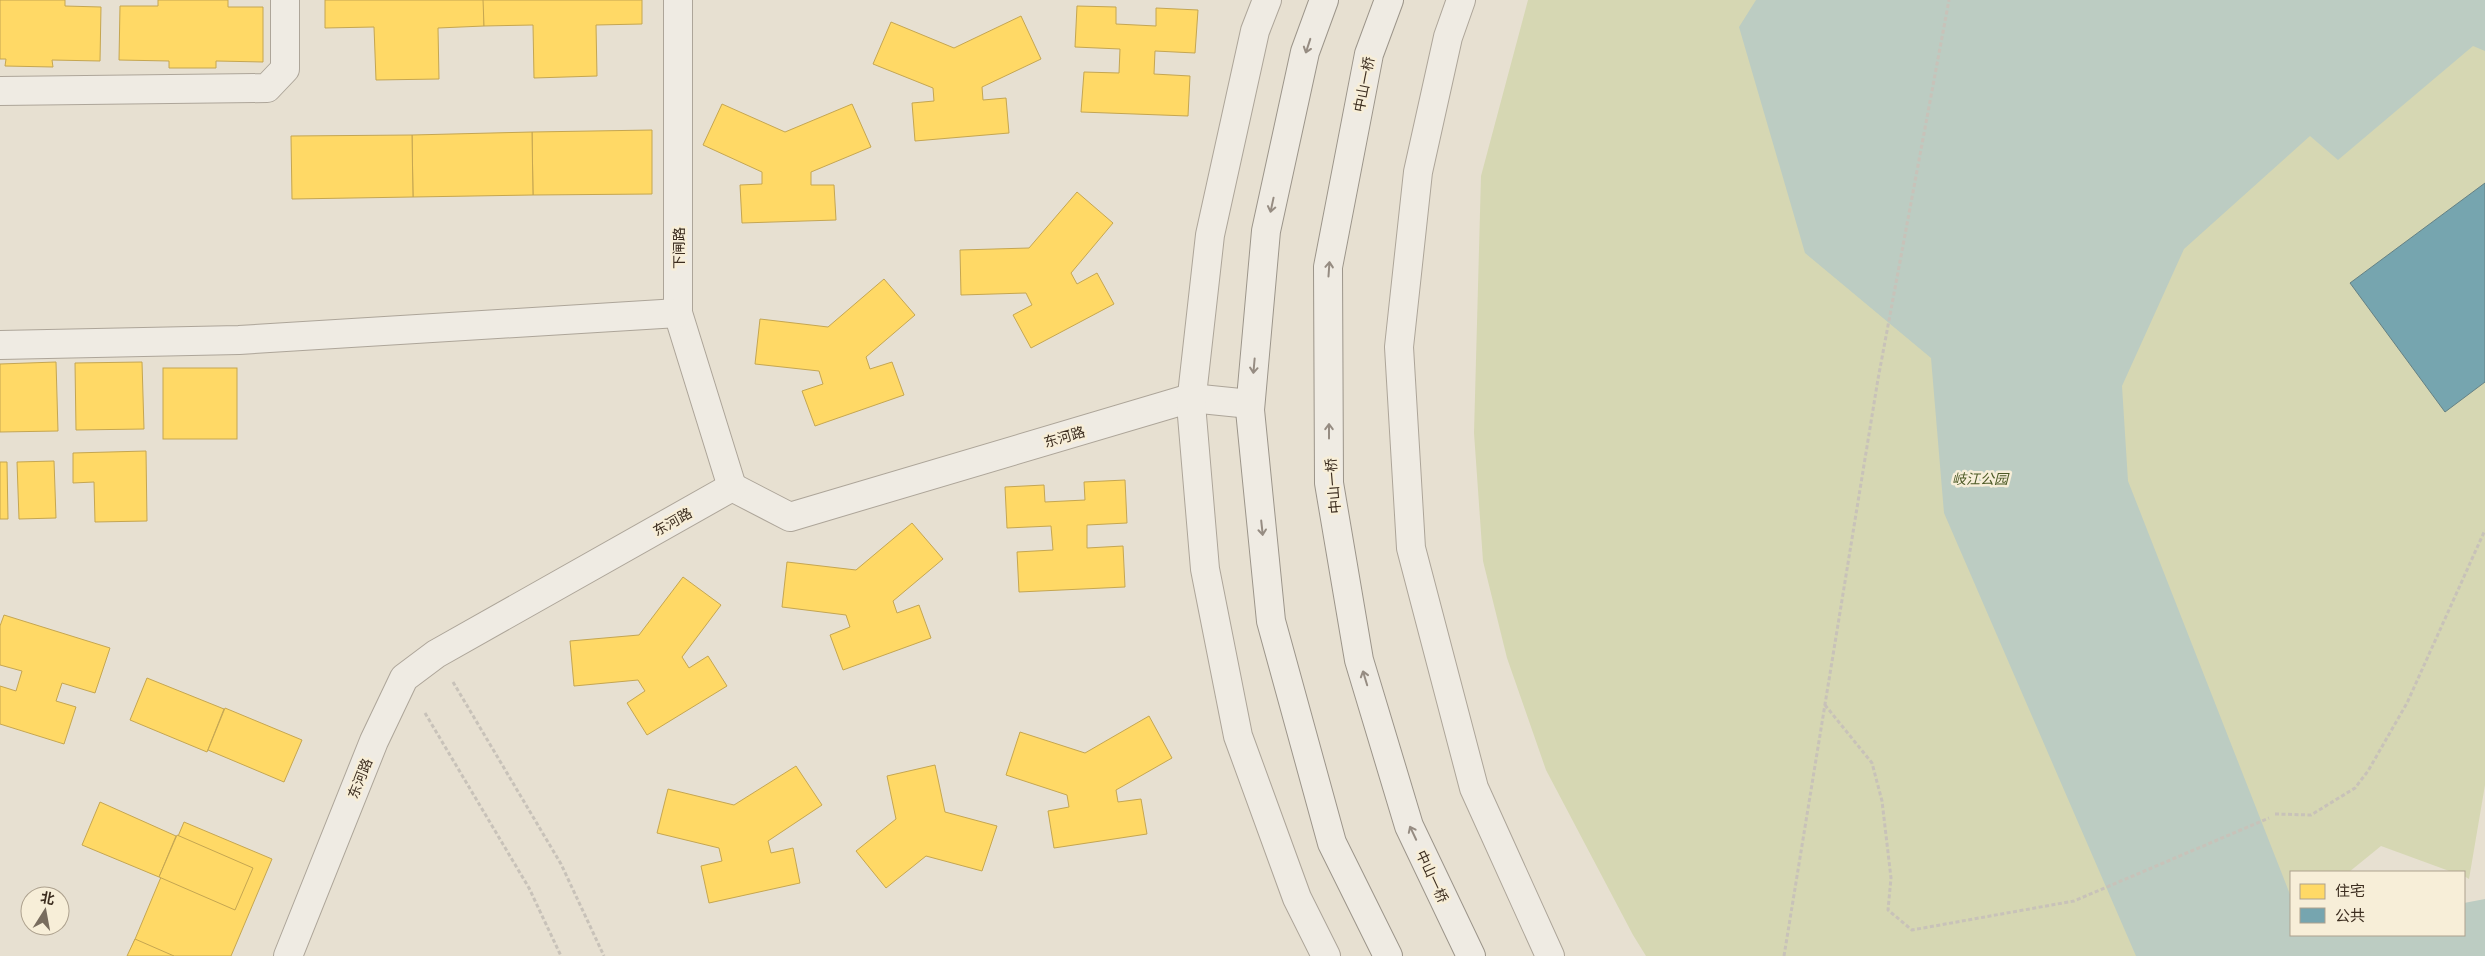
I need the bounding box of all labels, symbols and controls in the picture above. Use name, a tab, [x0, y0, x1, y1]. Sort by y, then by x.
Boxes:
one-way arrow	[1302, 38, 1312, 54]
street label: 中山一桥	[1348, 55, 1378, 113]
one-way arrow	[1267, 196, 1276, 212]
street label: 下闸路	[668, 227, 688, 269]
one-way arrow	[1324, 261, 1333, 277]
one-way arrow	[1249, 358, 1258, 374]
street label: 东河路	[1041, 421, 1087, 451]
one-way arrow	[1324, 423, 1334, 440]
street label: 中山一桥	[1320, 457, 1344, 515]
park label: 岐江公园	[1952, 468, 2010, 488]
street label: 东河路	[649, 502, 695, 540]
one-way arrow	[1257, 519, 1266, 535]
one-way arrow	[1359, 670, 1369, 686]
street label: 东河路	[342, 755, 376, 801]
one-way arrow	[1407, 826, 1417, 841]
street label: 中山一桥	[1412, 846, 1454, 906]
legend	[2290, 871, 2465, 936]
text: 住宅	[2335, 878, 2365, 901]
north arrow	[20, 886, 70, 936]
text: 北	[39, 886, 56, 908]
text: 公共	[2335, 903, 2365, 926]

